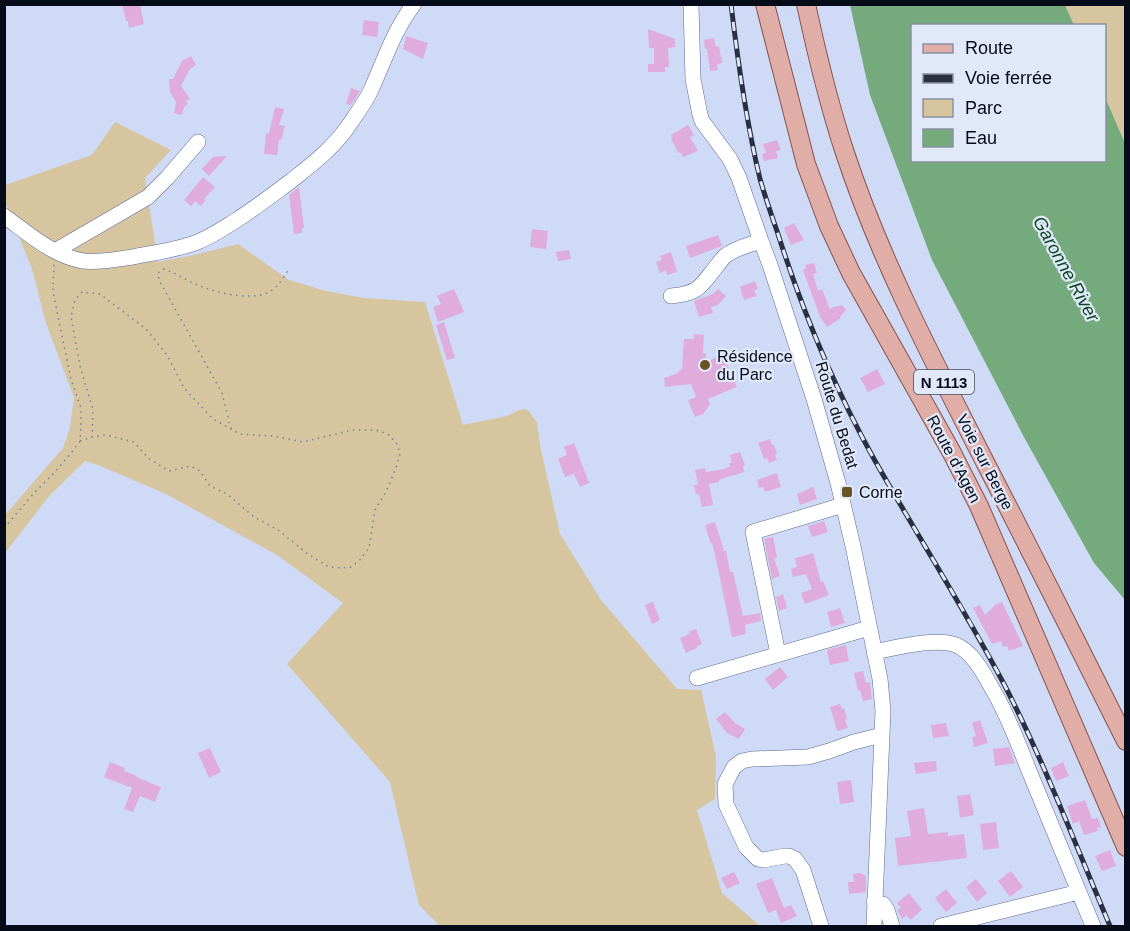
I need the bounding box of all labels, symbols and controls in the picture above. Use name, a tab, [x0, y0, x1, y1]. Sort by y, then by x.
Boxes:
legend	[911, 24, 1106, 162]
text: Route	[965, 38, 1013, 58]
text: Voie ferrée	[965, 68, 1052, 88]
text: Parc	[965, 98, 1002, 118]
text: Eau	[965, 128, 997, 148]
water label: Garonne River	[1029, 213, 1104, 326]
place label: Résidence du Parc	[717, 348, 793, 383]
marker: Résidence du Parc	[698, 358, 712, 372]
street label: Route du Bedat	[813, 359, 862, 471]
road number: N 1113	[914, 370, 974, 394]
street label: Voie sur Berge	[954, 411, 1016, 513]
street label: Route d'Agen	[924, 412, 984, 506]
place label: Corne	[859, 484, 903, 501]
marker: Corne	[840, 485, 854, 499]

